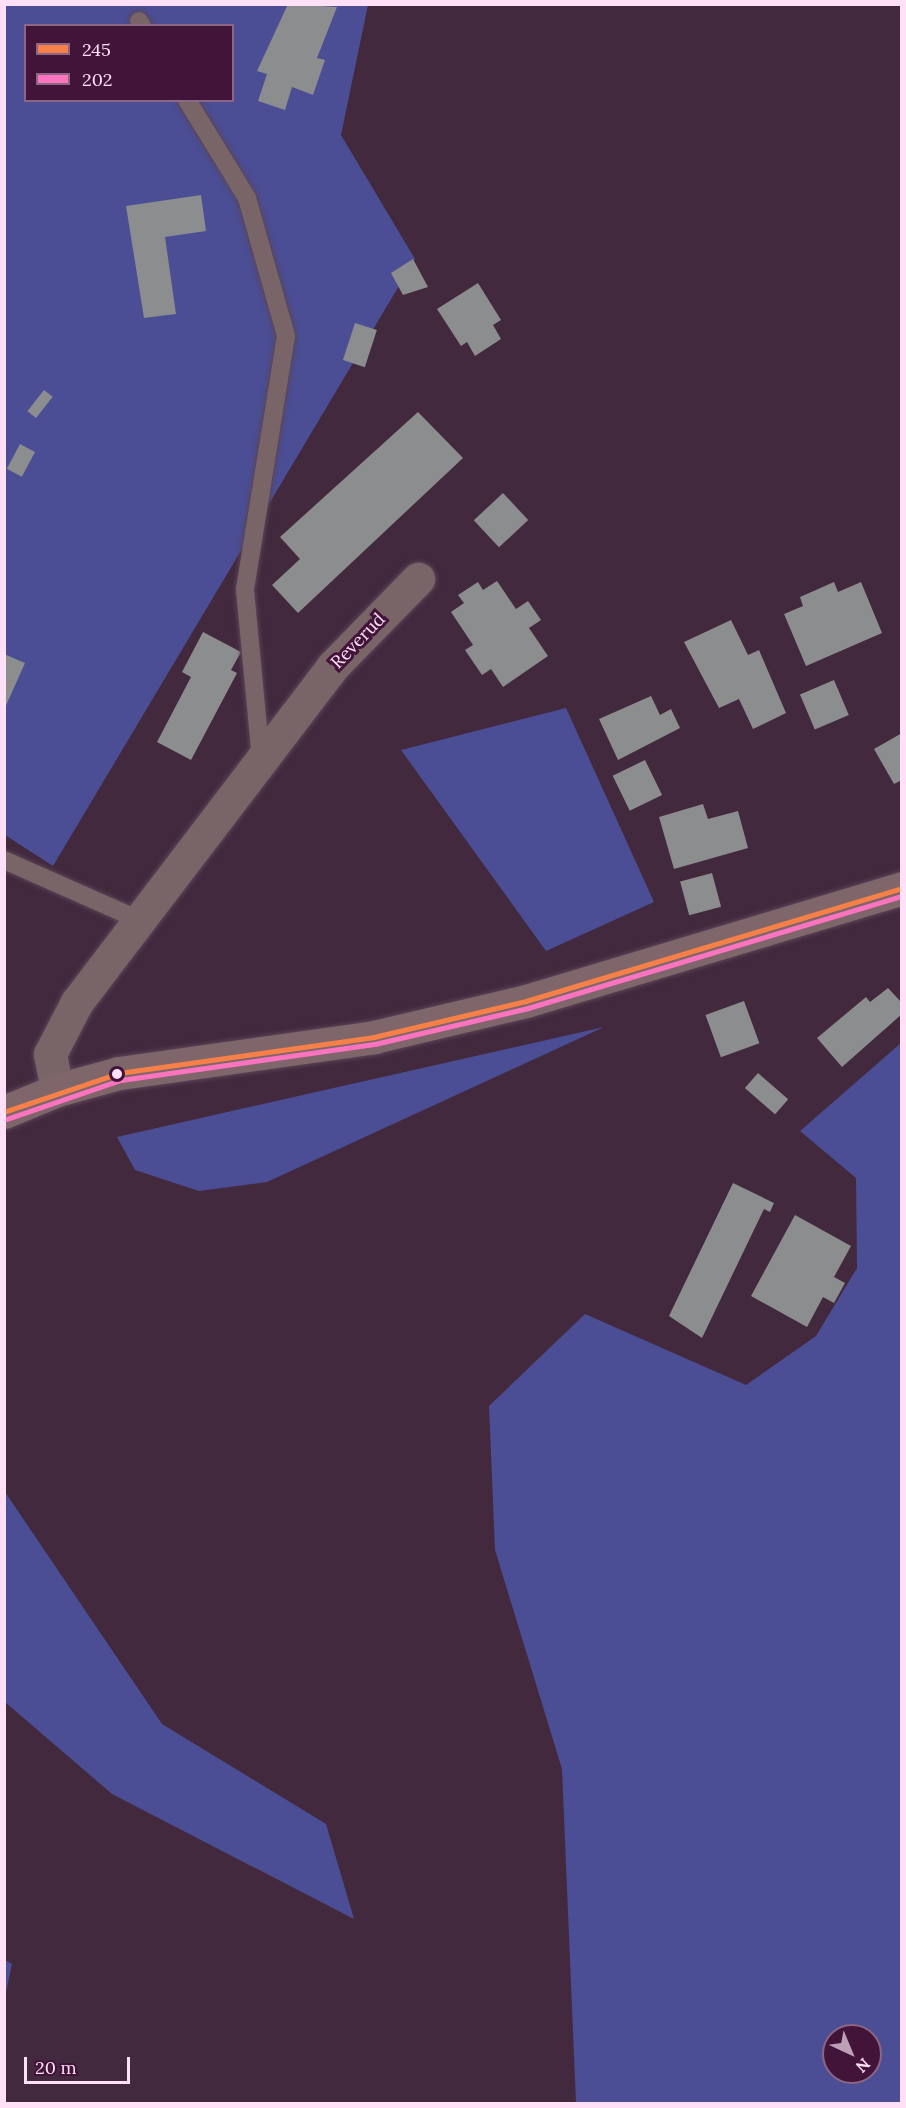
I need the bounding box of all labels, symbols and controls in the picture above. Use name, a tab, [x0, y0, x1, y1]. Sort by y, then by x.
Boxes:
legend	[24, 24, 234, 102]
text: 245	[82, 38, 111, 61]
text: 202	[82, 68, 112, 91]
street label: Reverud	[326, 609, 390, 673]
unlabelled marker	[111, 1068, 123, 1080]
north arrow	[822, 2024, 882, 2084]
scale bar	[27, 2045, 134, 2083]
text: N	[852, 2054, 875, 2077]
text: 20 m	[35, 2056, 77, 2079]

